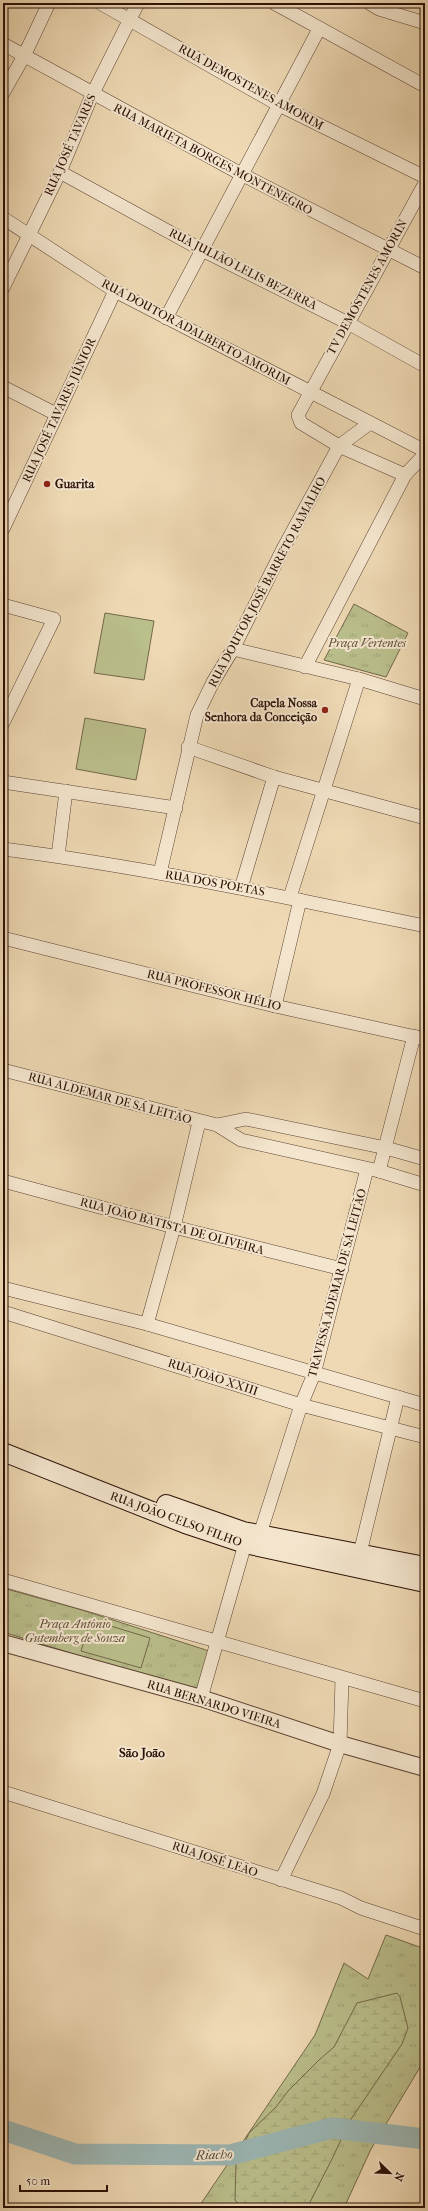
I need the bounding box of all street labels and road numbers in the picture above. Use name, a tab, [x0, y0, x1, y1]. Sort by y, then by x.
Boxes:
street label: RUA DEMOSTENES AMORIM	[176, 41, 326, 133]
street label: RUA JOSÉ TAVARES	[40, 92, 99, 198]
street label: RUA MARIETA BORGES MONTENEGRO	[111, 100, 315, 218]
street label: TV DEMOSTENES AMORIN	[324, 217, 410, 357]
street label: RUA JULIÃO LELIS BEZERRA	[167, 226, 319, 313]
street label: RUA DOUTOR ADALBERTO AMORIM	[99, 276, 293, 388]
street label: RUA JOSÉ TAVARES JÚNIOR	[18, 334, 99, 485]
street label: RUA DOUTOR JOSÉ BARRETO RAMALHO	[204, 474, 329, 690]
street label: RUA DOS POETAS	[164, 867, 266, 899]
street label: RUA PROFESSOR HÉLIO	[145, 966, 283, 1013]
street label: RUA ALDEMAR DE SÁ LEITÃO	[27, 1068, 194, 1127]
street label: TRAVESSA ADEMAR DE SÁ LEITÃO	[304, 1187, 369, 1379]
street label: RUA JOÃO BATISTA DE OLIVEIRA	[78, 1195, 266, 1257]
street label: RUA JOÃO XXIII	[166, 1356, 260, 1398]
street label: RUA JOÃO CELSO FILHO	[108, 1489, 244, 1549]
street label: RUA BERNARDO VIEIRA	[145, 1677, 283, 1731]
street label: RUA JOSÉ LEÃO	[170, 1838, 260, 1879]

